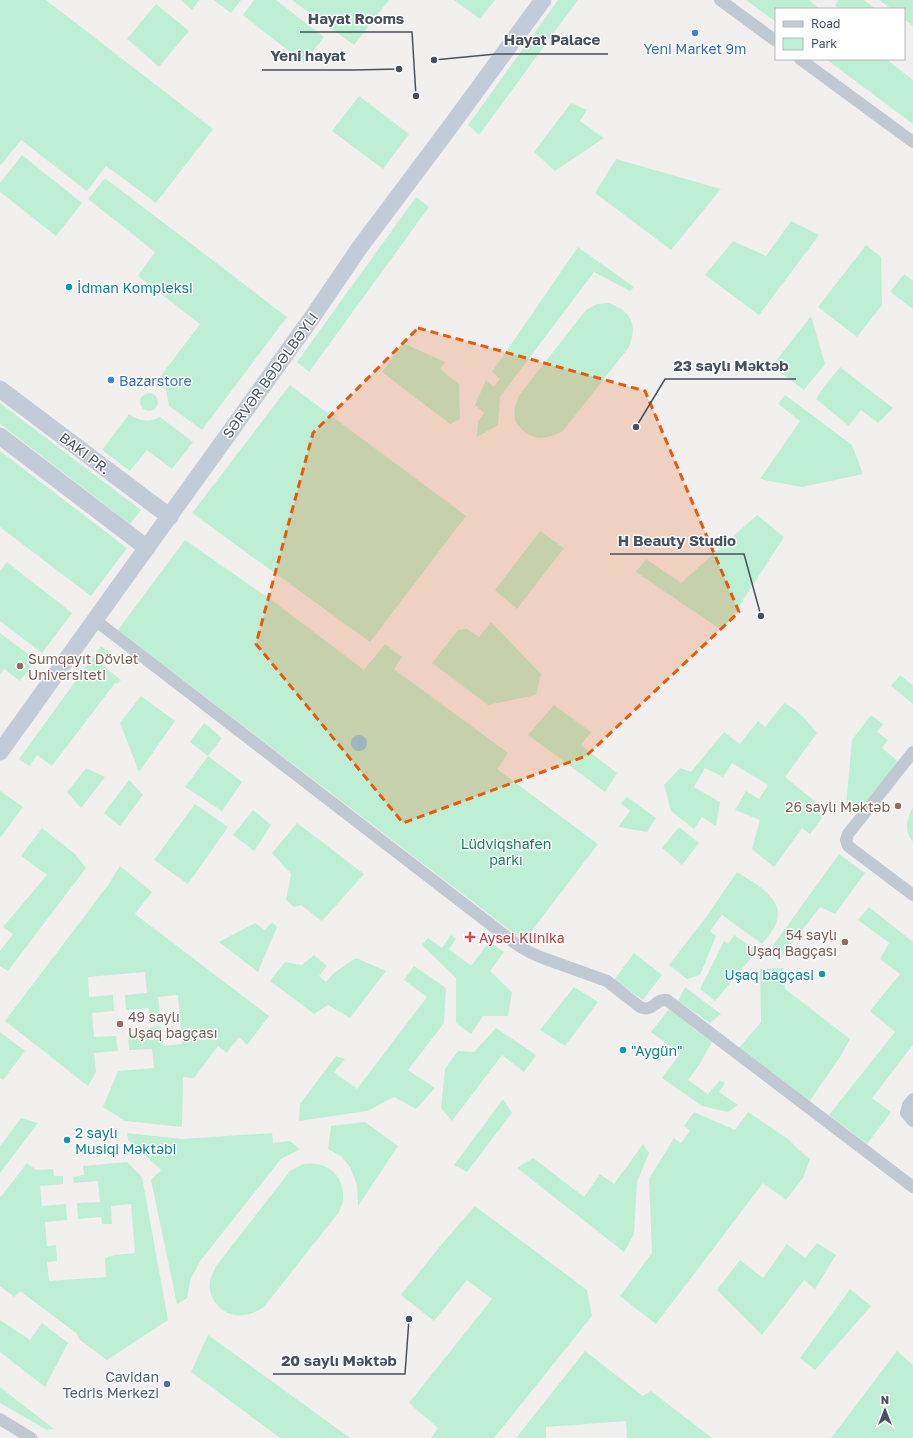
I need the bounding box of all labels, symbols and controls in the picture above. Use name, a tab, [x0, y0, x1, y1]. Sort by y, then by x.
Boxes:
callout: Hayat Rooms	[300, 5, 412, 32]
legend	[775, 8, 905, 60]
text: Hayat Rooms	[308, 9, 404, 27]
text: Road	[811, 16, 840, 31]
callout: Hayat Palace	[496, 27, 608, 54]
marker: Yeni Market 9m	[690, 28, 700, 38]
text: Hayat Palace	[504, 30, 600, 48]
text: Park	[811, 36, 837, 51]
place label: Yeni Market 9m	[644, 40, 746, 57]
callout: Yeni hayat	[262, 43, 354, 70]
text: Yeni hayat	[270, 46, 346, 64]
place label: İdman Kompleksi	[77, 279, 193, 296]
marker: İdman Kompleksi	[64, 282, 74, 292]
street label: SƏRVƏR BƏDƏLBƏYLI	[219, 309, 321, 441]
callout: 23 saylı Məktəb	[665, 352, 796, 379]
text: 23 saylı Məktəb	[674, 356, 789, 374]
place label: Bazarstore	[119, 372, 192, 389]
marker: Bazarstore	[106, 375, 116, 385]
street label: BAKI PR.	[56, 428, 114, 478]
callout: H Beauty Studio	[610, 527, 744, 554]
text: H Beauty Studio	[618, 531, 736, 549]
place label: Sumqayıt Dövlət Universiteti	[28, 650, 138, 683]
marker: Sumqayıt Dövlət Universiteti	[15, 661, 25, 671]
place label: 26 saylı Məktəb	[785, 798, 890, 815]
marker: 26 saylı Məktəb	[893, 801, 903, 811]
park label: Lüdviqshafen parkı	[461, 835, 551, 868]
place label: 54 saylı Uşaq Bağçası	[747, 926, 837, 959]
place label: Aysel Klinika	[479, 929, 565, 946]
marker: Aysel Klinika	[464, 931, 476, 943]
marker: 54 saylı Uşaq Bağçası	[840, 937, 850, 947]
place label: Uşaq bağçasi	[724, 966, 814, 983]
marker: Uşaq bağçasi	[817, 969, 827, 979]
place label: 49 saylı Uşaq bağçası	[128, 1008, 218, 1041]
marker: 49 saylı Uşaq bağçası	[115, 1019, 125, 1029]
place label: "Aygün"	[631, 1042, 682, 1059]
marker: "Aygün"	[618, 1045, 628, 1055]
place label: 2 saylı Musiqi Məktəbi	[75, 1124, 176, 1157]
marker: 2 saylı Musiqi Məktəbi	[62, 1135, 72, 1145]
callout: 20 saylı Məktəb	[273, 1347, 405, 1374]
text: 20 saylı Məktəb	[281, 1351, 397, 1369]
place label: Cavidan Tedris Merkezi	[62, 1368, 159, 1401]
marker: Cavidan Tedris Merkezi	[162, 1379, 172, 1389]
north arrow	[865, 1390, 905, 1430]
text: N	[881, 1393, 889, 1406]

